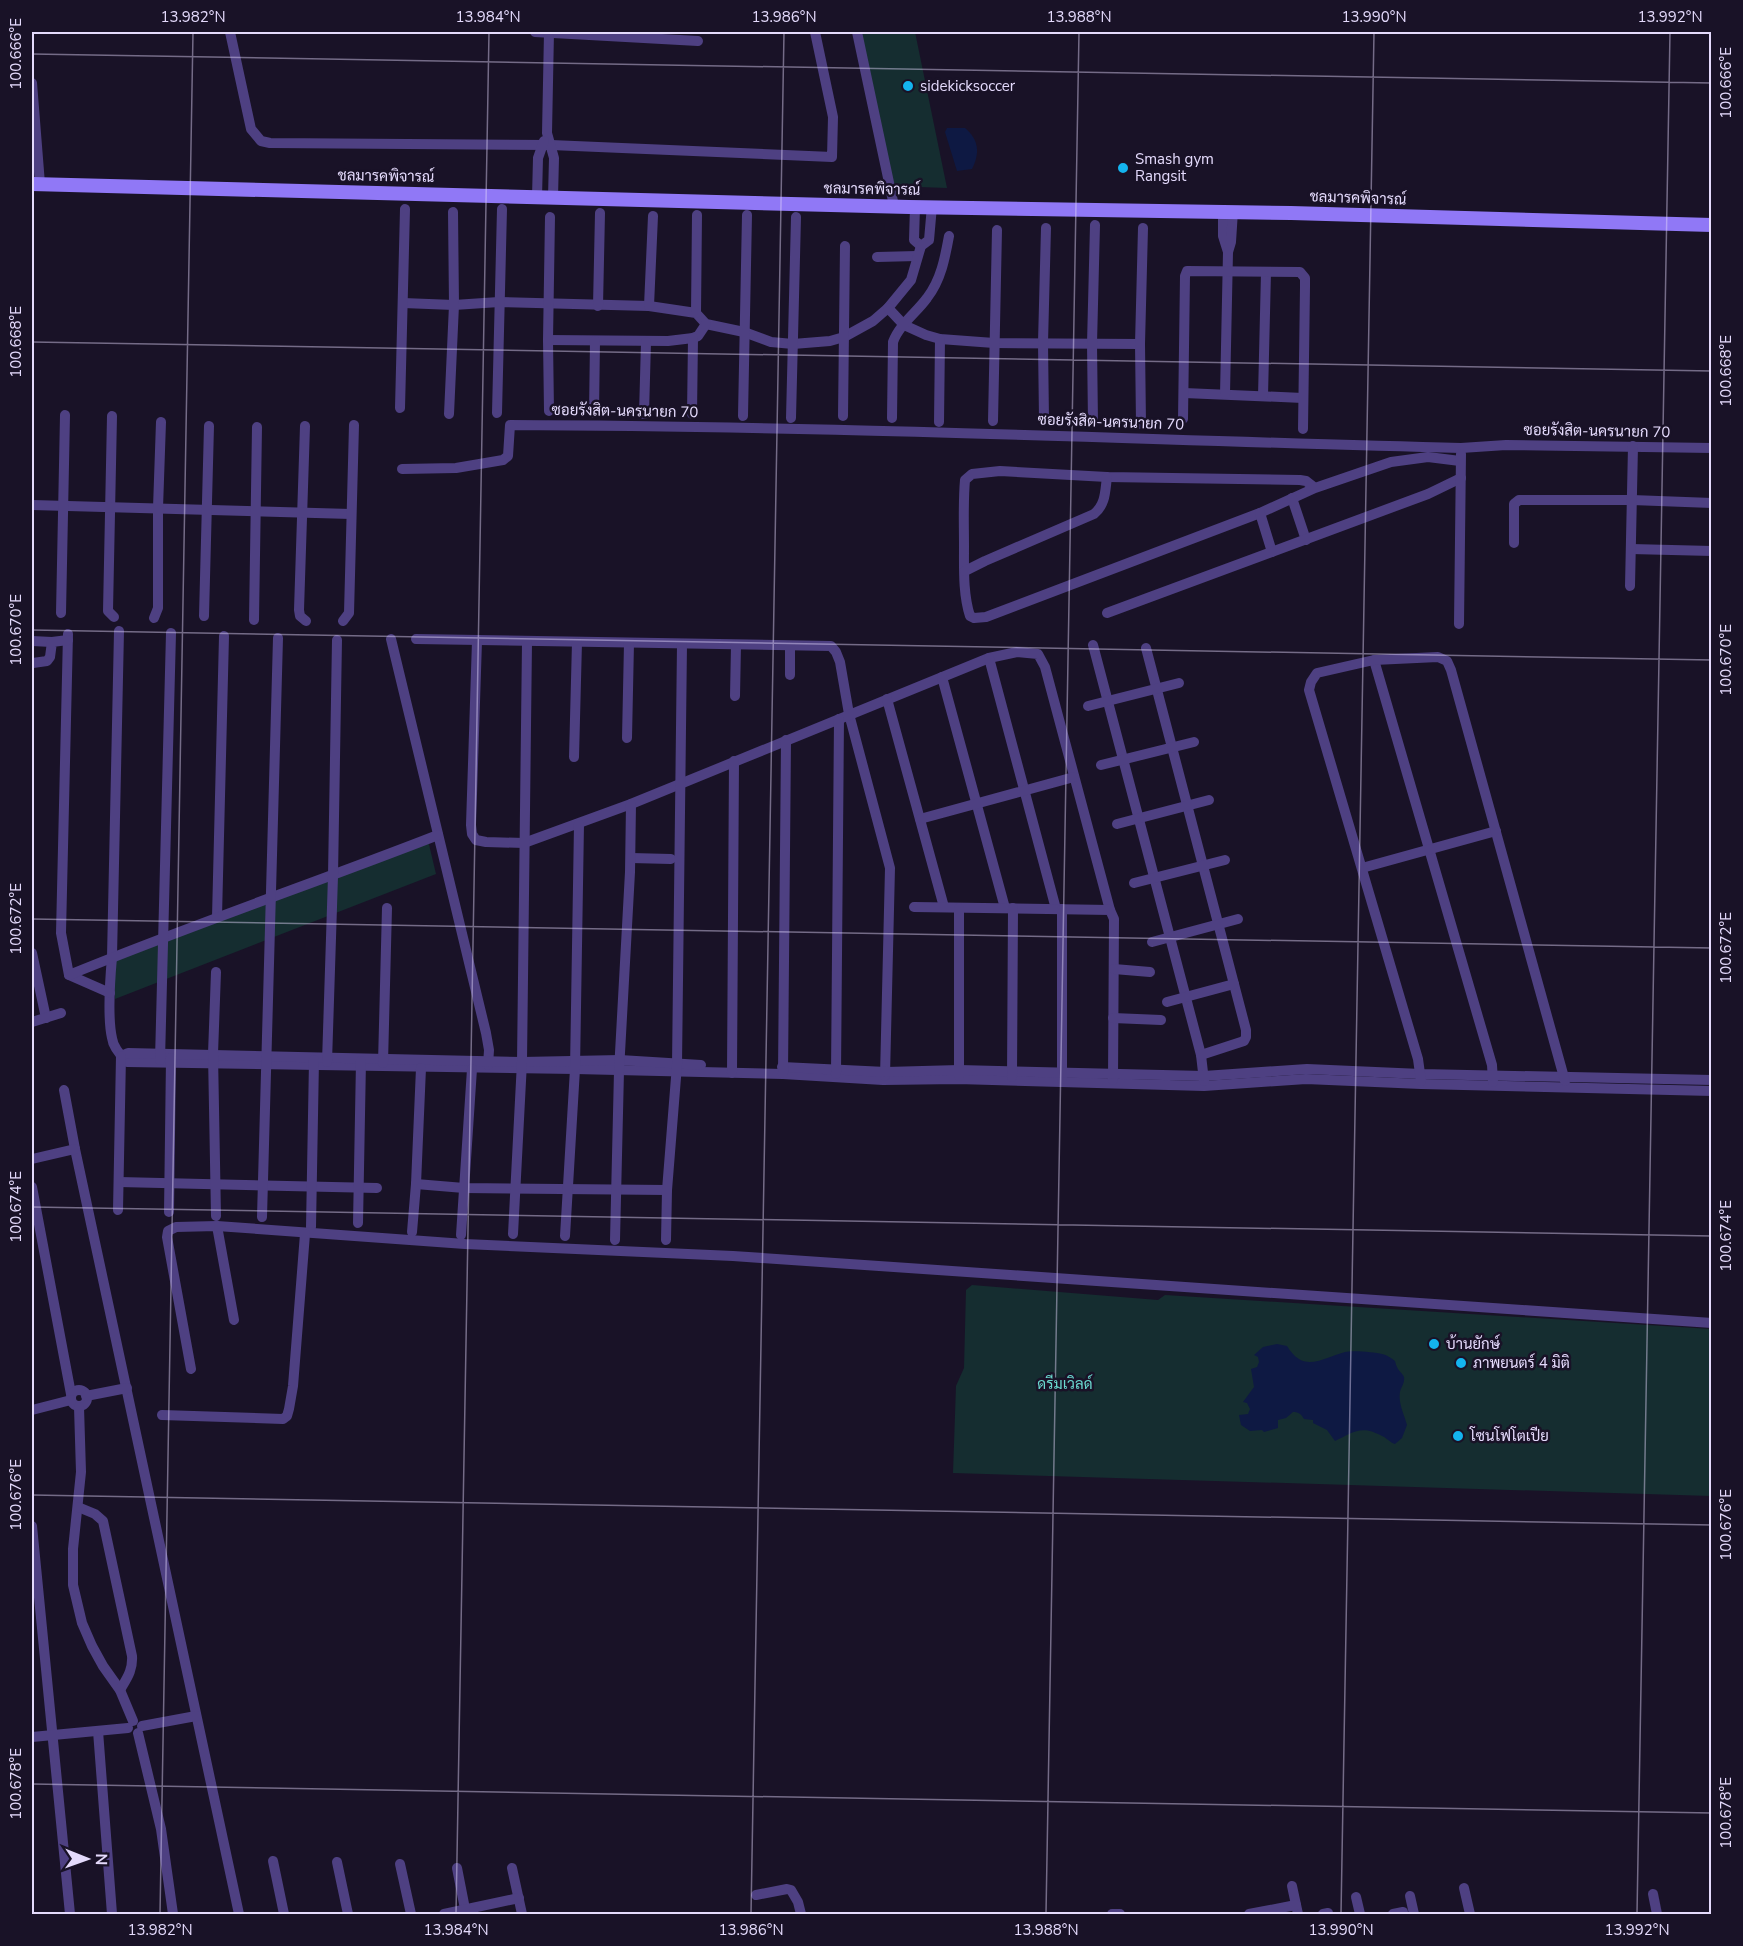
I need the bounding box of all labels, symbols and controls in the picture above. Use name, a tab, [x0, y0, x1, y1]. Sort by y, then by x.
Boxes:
text: 13.982°N	[160, 7, 226, 27]
text: 13.984°N	[455, 7, 521, 27]
text: 13.986°N	[751, 7, 817, 27]
text: 13.988°N	[1046, 7, 1112, 27]
text: 13.990°N	[1341, 7, 1407, 27]
text: 13.992°N	[1637, 7, 1703, 27]
text: 100.666°E	[6, 18, 26, 90]
text: 100.666°E	[1716, 47, 1736, 119]
place label: sidekicksoccer	[920, 76, 1016, 96]
marker: sidekicksoccer	[901, 79, 915, 93]
place label: Smash gym Rangsit	[1135, 149, 1214, 186]
marker: Smash gym Rangsit	[1116, 161, 1130, 175]
street label: ชลมารคพิจารณ์	[337, 165, 435, 187]
street label: ชลมารคพิจารณ์	[823, 178, 921, 200]
street label: ชลมารคพิจารณ์	[1309, 186, 1407, 210]
text: 100.668°E	[6, 306, 26, 378]
text: 100.668°E	[1716, 335, 1736, 407]
street label: ซอยรังสิต-นครนายก 70	[552, 400, 698, 422]
street label: ซอยรังสิต-นครนายก 70	[1037, 409, 1185, 435]
street label: ซอยรังสิต-นครนายก 70	[1524, 420, 1670, 442]
text: 100.670°E	[6, 594, 26, 666]
text: 100.670°E	[1716, 624, 1736, 696]
text: 100.672°E	[6, 883, 26, 955]
text: 100.672°E	[1716, 912, 1736, 984]
text: 100.674°E	[6, 1171, 26, 1243]
text: 100.674°E	[1716, 1200, 1736, 1272]
place label: บ้านยักษ์	[1446, 1334, 1501, 1354]
marker: บ้านยักษ์	[1427, 1337, 1441, 1351]
place label: ภาพยนตร์ 4 มิติ	[1473, 1353, 1570, 1373]
marker: ภาพยนตร์ 4 มิติ	[1454, 1356, 1468, 1370]
park label: ดรีมเวิลด์	[1037, 1374, 1093, 1394]
place label: โซนโฟโตเปีย	[1469, 1426, 1549, 1446]
marker: โซนโฟโตเปีย	[1451, 1429, 1465, 1443]
text: 100.676°E	[6, 1459, 26, 1531]
text: 100.676°E	[1716, 1489, 1736, 1561]
text: 100.678°E	[6, 1748, 26, 1820]
text: 100.678°E	[1716, 1777, 1736, 1849]
north arrow	[57, 1829, 117, 1889]
text: N	[90, 1853, 112, 1865]
text: 13.982°N	[127, 1920, 193, 1940]
text: 13.984°N	[423, 1920, 489, 1940]
text: 13.986°N	[718, 1920, 784, 1940]
text: 13.988°N	[1013, 1920, 1079, 1940]
text: 13.990°N	[1308, 1920, 1374, 1940]
text: 13.992°N	[1604, 1920, 1670, 1940]

